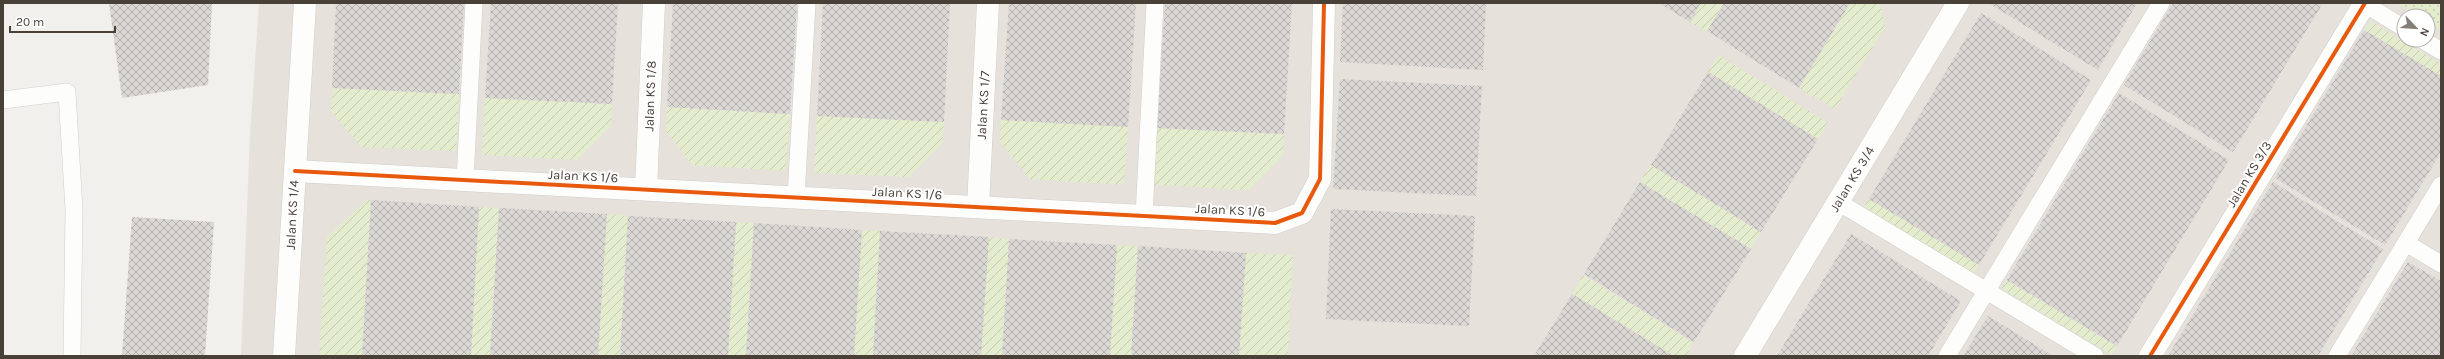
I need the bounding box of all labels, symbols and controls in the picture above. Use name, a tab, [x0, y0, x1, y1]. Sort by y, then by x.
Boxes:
scale bar	[10, 8, 115, 34]
north arrow	[2396, 8, 2436, 48]
text: 20 m	[16, 15, 44, 29]
text: N	[2417, 26, 2432, 38]
street label: Jalan KS 1/8	[641, 60, 659, 132]
street label: Jalan KS 1/7	[974, 70, 992, 140]
street label: Jalan KS 3/3	[2224, 138, 2274, 210]
street label: Jalan KS 3/4	[1827, 144, 1877, 214]
street label: Jalan KS 1/6	[547, 167, 619, 185]
street label: Jalan KS 1/4	[283, 180, 301, 250]
street label: Jalan KS 1/6	[871, 184, 943, 202]
street label: Jalan KS 1/6	[1194, 201, 1266, 219]

